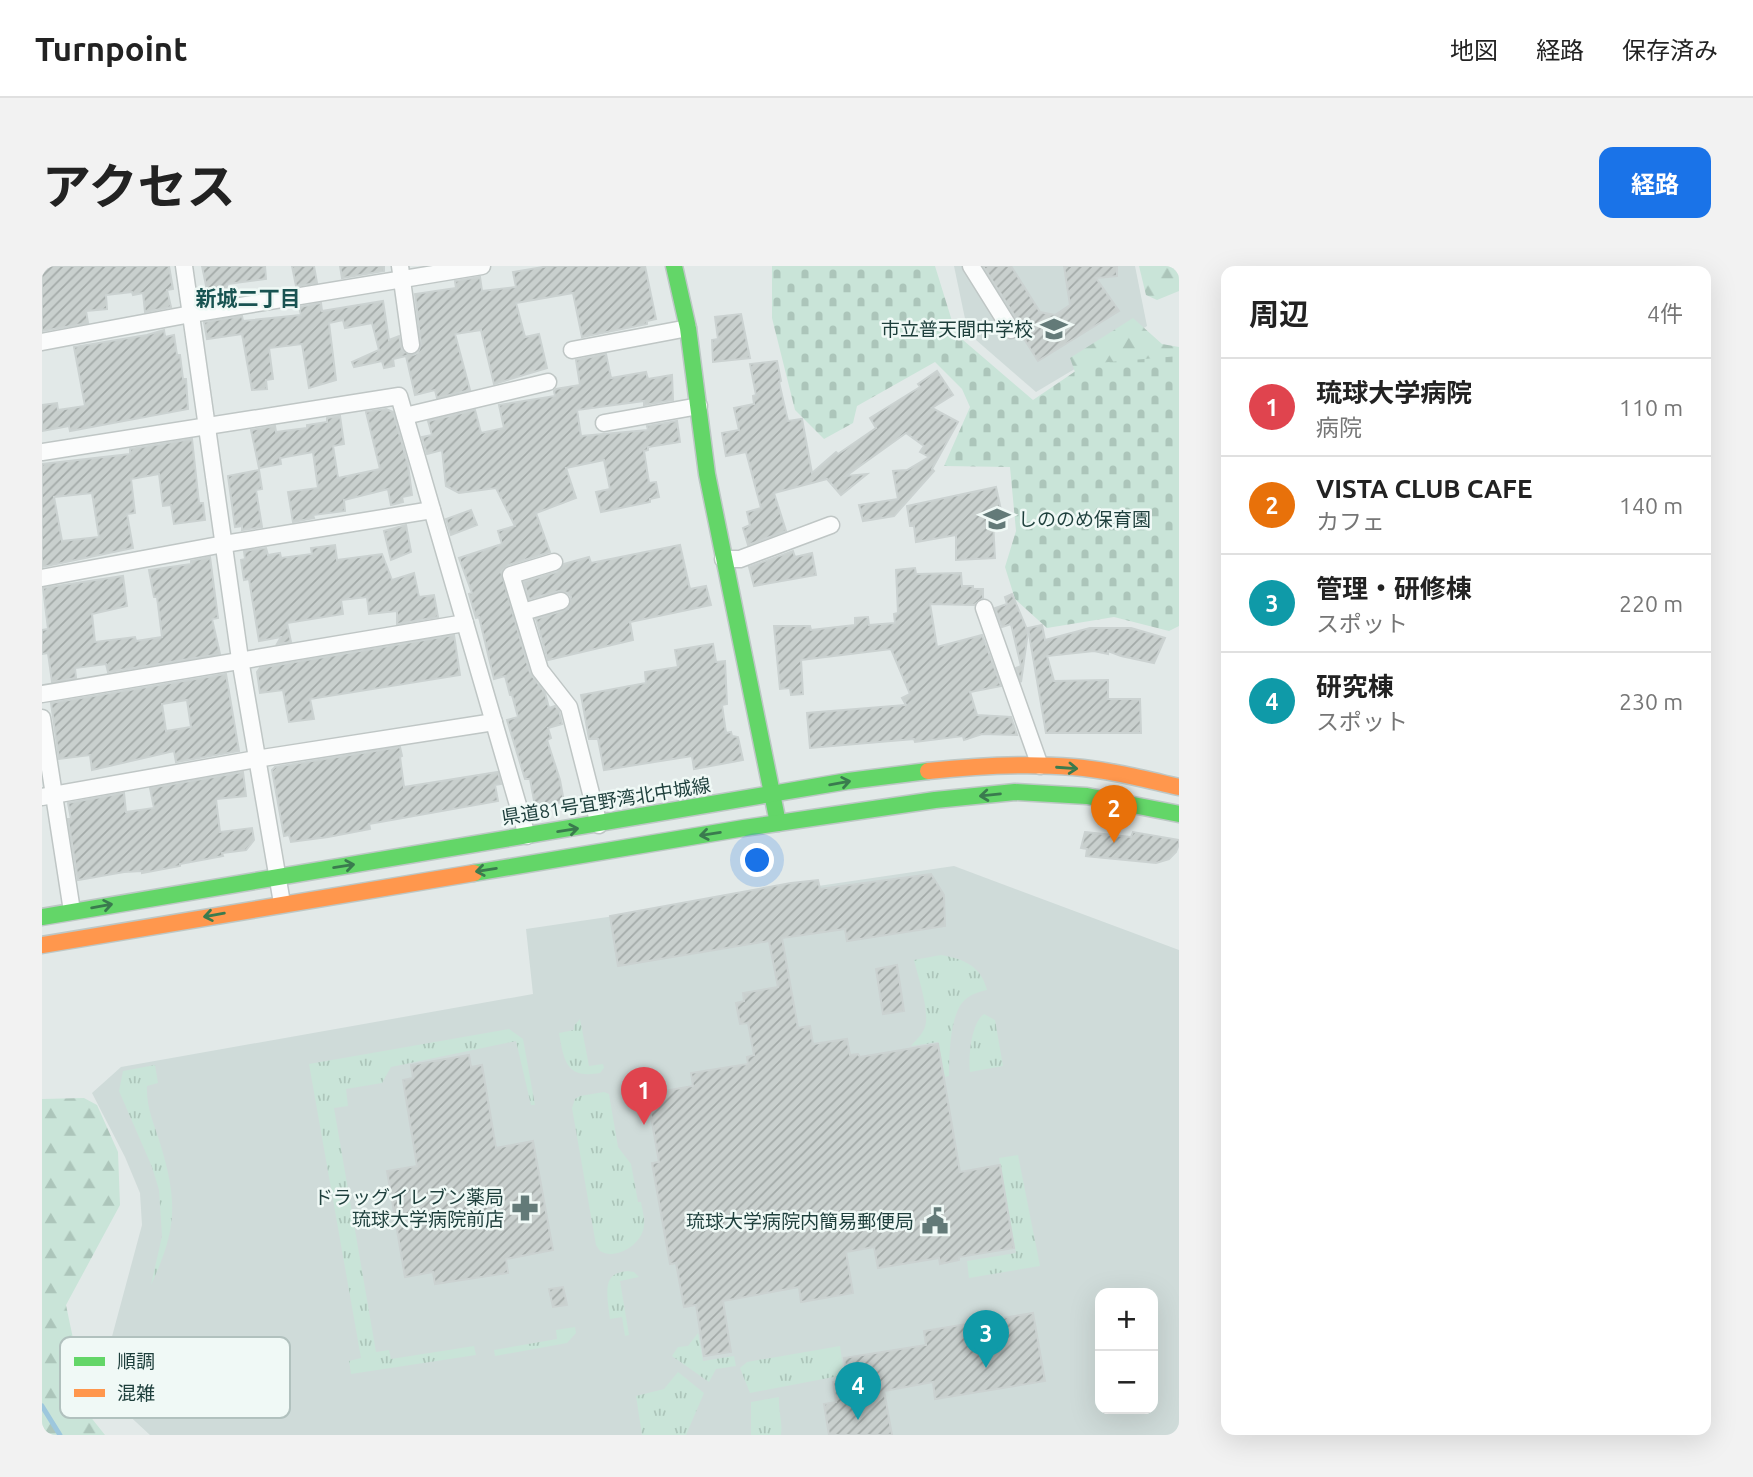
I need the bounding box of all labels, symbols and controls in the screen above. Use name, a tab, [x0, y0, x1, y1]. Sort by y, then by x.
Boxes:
text: Turnpoint	[35, 30, 187, 67]
text: 地図	[1450, 37, 1498, 64]
text: 経路	[1536, 37, 1584, 64]
text: 保存済み	[1622, 37, 1718, 64]
button: 経路	[1599, 147, 1711, 218]
text: アクセス	[42, 158, 236, 213]
district label: 新城二丁目	[196, 286, 301, 310]
text: 周辺	[1249, 297, 1309, 331]
text: 4件	[1647, 301, 1683, 326]
school or university icon: 市立普天間中学校	[1039, 314, 1069, 344]
place label: 市立普天間中学校	[881, 318, 1033, 340]
text: 琉球大学病院	[1316, 378, 1472, 407]
text: 1	[1266, 395, 1278, 420]
text: 110 m	[1619, 395, 1683, 420]
text: 病院	[1316, 415, 1362, 440]
text: VISTA CLUB CAFE	[1316, 474, 1532, 503]
text: 2	[1266, 493, 1278, 518]
text: 140 m	[1619, 493, 1683, 518]
school or university icon: しののめ保育園	[982, 504, 1012, 534]
place label: しののめ保育園	[1018, 508, 1151, 530]
text: カフェ	[1316, 509, 1385, 534]
text: 管理・研修棟	[1316, 574, 1472, 603]
text: 3	[1266, 591, 1278, 616]
text: 220 m	[1619, 591, 1683, 616]
text: スポット	[1316, 611, 1408, 636]
text: 研究棟	[1316, 672, 1394, 701]
text: 4	[1266, 689, 1278, 714]
text: 230 m	[1619, 689, 1683, 714]
text: スポット	[1316, 709, 1408, 734]
one-way arrow	[1055, 762, 1077, 775]
street label: 県道81号宜野湾北中城線	[500, 774, 712, 828]
one-way arrow	[828, 776, 851, 789]
pin: 2	[1091, 785, 1137, 843]
one-way arrow	[979, 788, 1002, 801]
one-way arrow	[556, 823, 579, 836]
one-way arrow	[699, 828, 722, 841]
your location	[740, 843, 774, 877]
one-way arrow	[332, 859, 354, 872]
one-way arrow	[475, 864, 498, 877]
one-way arrow	[90, 899, 113, 912]
one-way arrow	[203, 909, 226, 922]
pin: 1	[621, 1067, 667, 1125]
place label: ドラッグイレブン薬局 琉球大学病院前店	[314, 1186, 504, 1230]
pharmacy icon: ドラッグイレブン薬局 琉球大学病院前店	[510, 1193, 540, 1223]
public building icon: 琉球大学病院内簡易郵便局	[920, 1206, 950, 1236]
place label: 琉球大学病院内簡易郵便局	[686, 1210, 914, 1232]
map controls	[1095, 1288, 1158, 1414]
button: +	[1095, 1288, 1158, 1351]
pin: 3	[963, 1310, 1009, 1368]
legend	[60, 1337, 290, 1418]
text: 順調	[117, 1350, 155, 1372]
button: −	[1095, 1351, 1158, 1414]
pin: 4	[835, 1362, 881, 1420]
text: 混雑	[117, 1382, 155, 1404]

